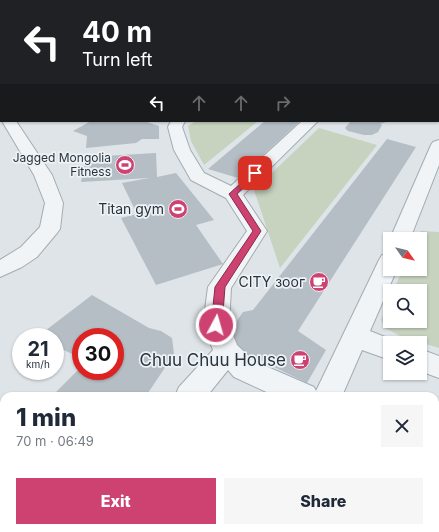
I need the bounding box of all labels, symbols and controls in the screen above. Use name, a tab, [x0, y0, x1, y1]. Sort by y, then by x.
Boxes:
text: 40 m	[82, 15, 152, 49]
icon: left	[16, 16, 68, 68]
text: Turn left	[82, 49, 152, 70]
icon: left	[146, 92, 168, 114]
icon: ahead	[188, 92, 210, 114]
icon: ahead	[230, 92, 252, 114]
icon: right	[272, 92, 294, 114]
place label: Jagged Mongolia Fitness	[13, 150, 111, 179]
sports icon: Jagged Mongolia Fitness	[114, 154, 136, 176]
pin	[238, 156, 272, 190]
icon: arrive	[244, 162, 266, 184]
sports icon: Titan gym	[167, 198, 189, 220]
place label: Titan gym	[98, 200, 164, 217]
north arrow	[383, 232, 427, 276]
map controls	[383, 232, 427, 380]
cafe icon: CITY зоог	[308, 271, 330, 293]
place label: CITY зоог	[238, 273, 305, 290]
button: search	[383, 284, 427, 328]
position arrow	[195, 304, 237, 346]
speed limit sign: 30	[72, 328, 124, 380]
button: layers	[383, 336, 427, 380]
text: 21	[27, 337, 49, 361]
cafe icon: Chuu Chuu House	[289, 349, 311, 371]
place label: Chuu Chuu House	[140, 350, 286, 370]
text: km/h	[26, 358, 50, 370]
text: 1 min	[16, 403, 76, 432]
button: close	[381, 405, 423, 447]
text: 70 m · 06:49	[16, 433, 94, 449]
button: Exit	[16, 478, 216, 524]
button: Share	[224, 478, 423, 524]

